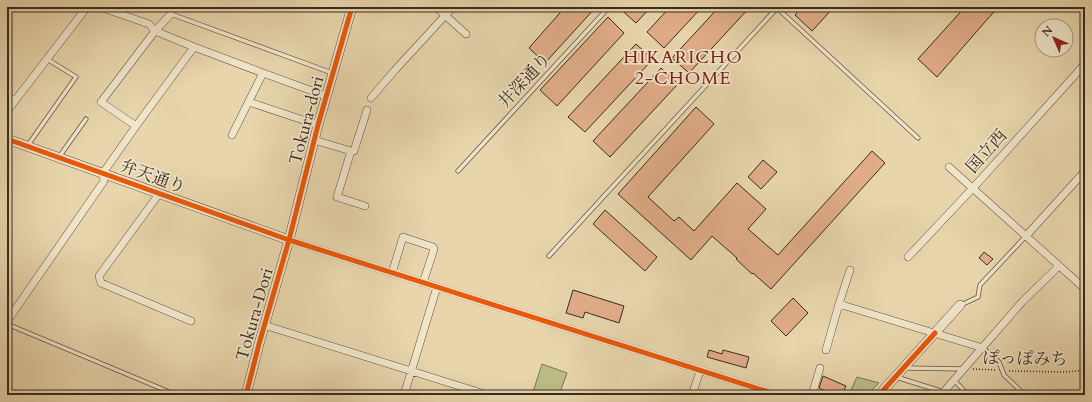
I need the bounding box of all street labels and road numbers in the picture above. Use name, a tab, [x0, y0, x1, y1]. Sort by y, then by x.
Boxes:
street label: 井深通り	[493, 48, 556, 113]
street label: Tokura-dori	[284, 73, 329, 167]
street label: 国立西	[961, 125, 1012, 178]
street label: 弁天通り	[117, 154, 189, 199]
street label: Tokura-Dori	[230, 265, 279, 363]
street label: ぽっぽみち	[982, 346, 1068, 371]

